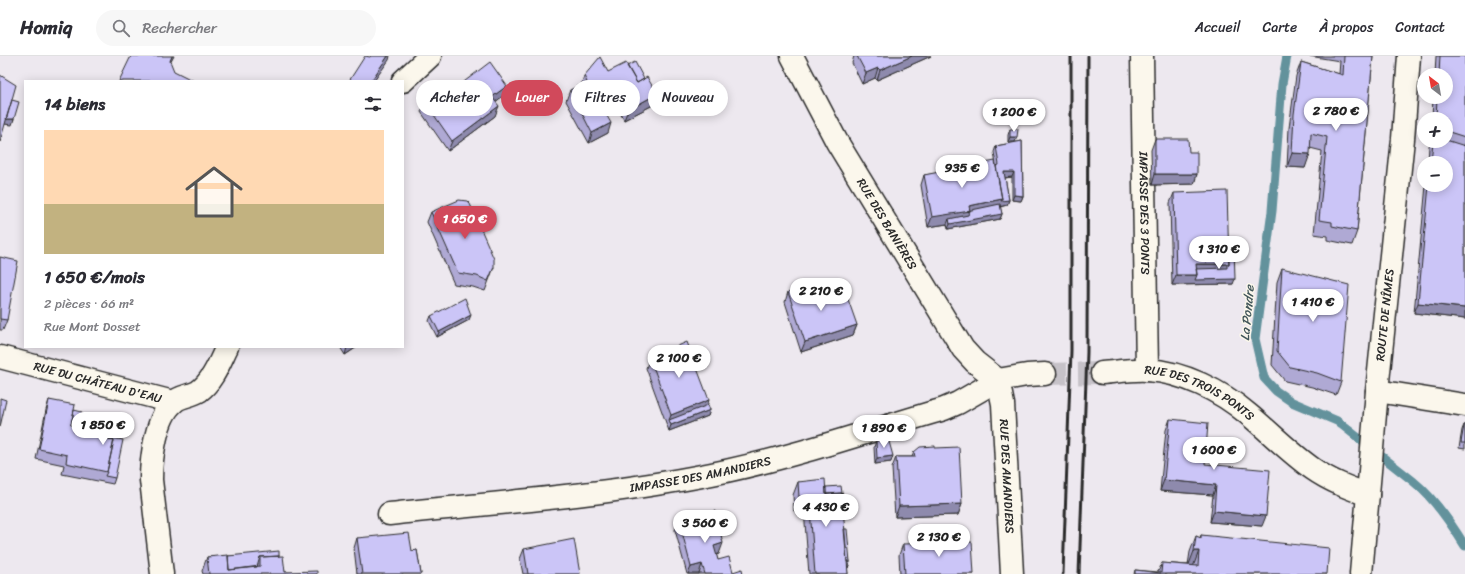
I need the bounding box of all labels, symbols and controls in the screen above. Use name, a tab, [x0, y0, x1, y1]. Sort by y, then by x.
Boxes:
search box	[96, 10, 376, 46]
text: Homiq	[20, 11, 72, 44]
text: Rechercher	[142, 15, 217, 41]
text: Accueil	[1195, 15, 1241, 40]
text: Carte	[1263, 15, 1297, 40]
text: À propos	[1319, 15, 1373, 40]
text: Contact	[1395, 15, 1445, 40]
icon: search	[110, 17, 132, 39]
north arrow	[1417, 68, 1453, 104]
map controls	[1417, 68, 1453, 192]
chip: Acheter	[416, 80, 493, 116]
chip: Louer	[501, 80, 563, 116]
chip: Filtres	[571, 80, 640, 116]
chip: Nouveau	[648, 80, 728, 116]
text: 14 biens	[44, 89, 105, 119]
icon: filters	[362, 93, 384, 115]
pin: 2 780 €	[1299, 98, 1373, 132]
pin: 1 200 €	[977, 99, 1051, 133]
text: 2 780 €	[1313, 99, 1359, 122]
text: 1 200 €	[992, 100, 1036, 123]
button: +	[1417, 112, 1453, 148]
street label: IMPASSE DES 3 PONTS	[1133, 150, 1156, 275]
pin: 935 €	[934, 155, 990, 189]
icon: home	[178, 156, 250, 228]
text: 935 €	[944, 156, 980, 179]
button: −	[1417, 156, 1453, 192]
street label: RUE DES BANIÈRES	[850, 174, 924, 275]
pin: 1 650 €	[428, 206, 502, 240]
text: 1 650 €	[443, 207, 487, 230]
pin: 1 310 €	[1182, 236, 1256, 270]
text: 1 310 €	[1198, 237, 1240, 260]
text: 1 650 €/mois	[44, 262, 145, 292]
street label: ROUTE DE NÎMES	[1369, 267, 1401, 362]
pin: 2 210 €	[784, 278, 858, 312]
text: 2 210 €	[799, 279, 843, 302]
water label: La Pondre	[1233, 283, 1261, 342]
pin: 1 410 €	[1276, 289, 1350, 323]
text: 1 410 €	[1292, 290, 1334, 313]
text: 2 pièces · 66 m²	[44, 292, 134, 315]
text: Rue Mont Dosset	[44, 315, 141, 338]
pin: 2 100 €	[642, 345, 716, 379]
text: 2 100 €	[657, 346, 701, 369]
street label: RUE DU CHÂTEAU D'EAU	[31, 355, 165, 410]
street label: RUE DES TROIS PONTS	[1144, 359, 1260, 427]
pin: 1 850 €	[66, 412, 140, 446]
text: 1 850 €	[81, 413, 125, 436]
pin: 1 890 €	[847, 415, 921, 449]
text: 1 890 €	[861, 416, 907, 439]
street label: RUE DES AMANDIERS	[993, 418, 1021, 535]
pin: 1 600 €	[1177, 437, 1251, 471]
text: 1 600 €	[1192, 438, 1236, 461]
street label: IMPASSE DES AMANDIERS	[627, 450, 774, 499]
pin: 4 430 €	[789, 494, 863, 528]
text: 4 430 €	[803, 495, 850, 518]
pin: 3 560 €	[668, 510, 742, 544]
text: 3 560 €	[682, 511, 728, 534]
pin: 2 130 €	[902, 524, 976, 558]
text: 2 130 €	[917, 525, 961, 548]

